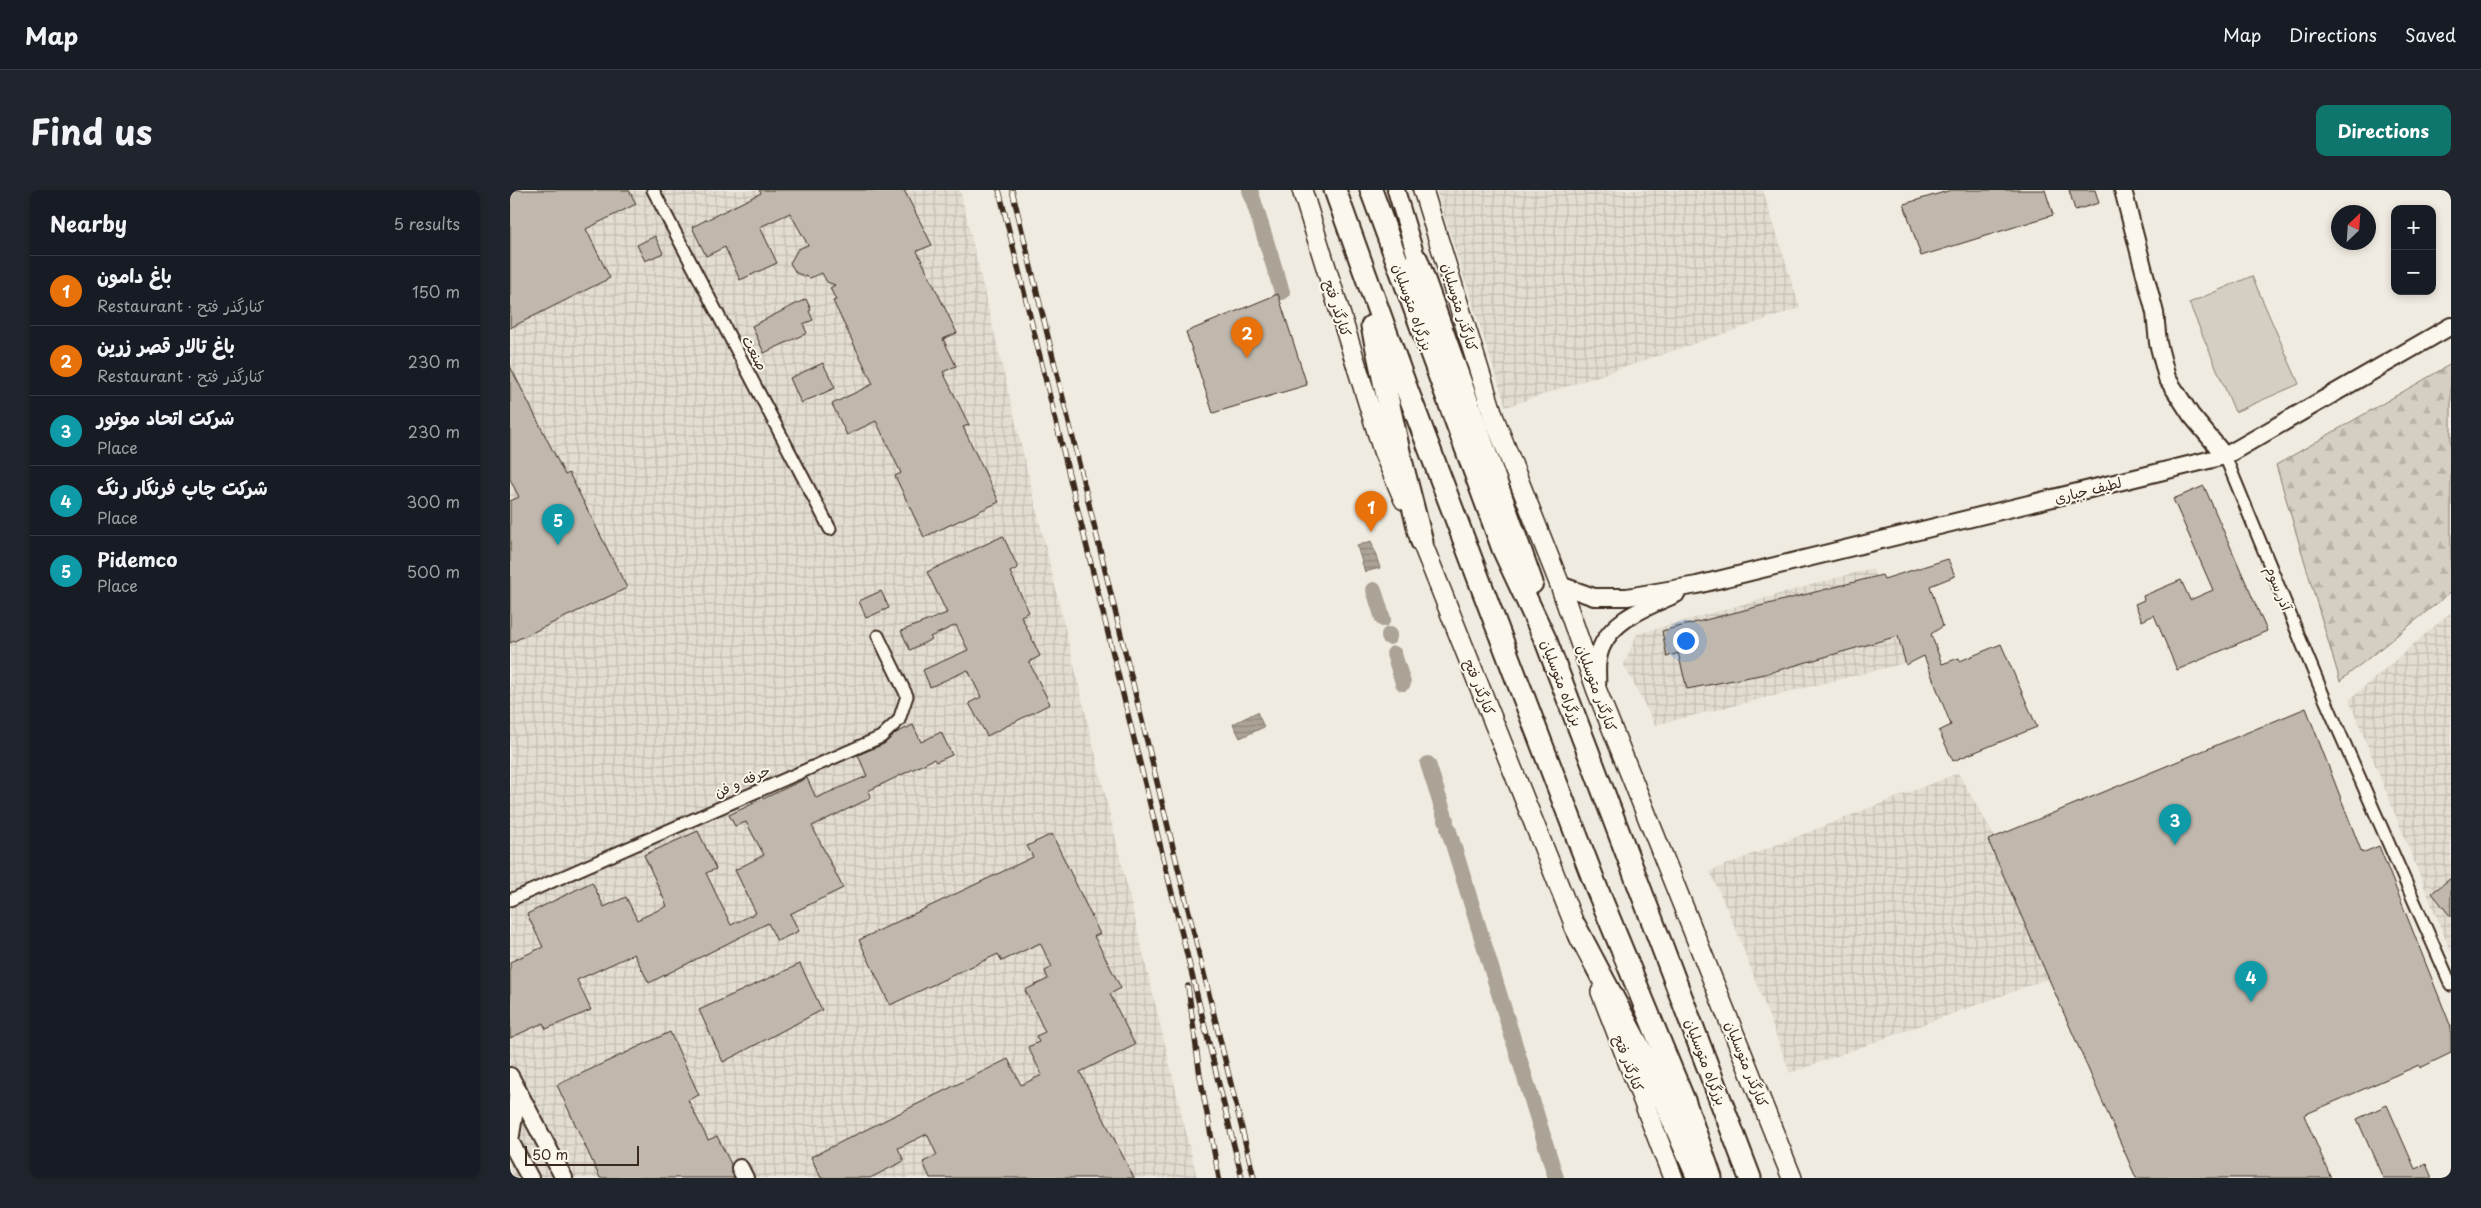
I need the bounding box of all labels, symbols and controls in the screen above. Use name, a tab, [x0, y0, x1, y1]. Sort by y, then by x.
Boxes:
text: Map	[25, 17, 78, 53]
text: Map	[2223, 21, 2261, 48]
text: Directions	[2289, 21, 2377, 48]
text: Saved	[2405, 21, 2456, 48]
text: Find us	[30, 104, 152, 157]
button: Directions	[2316, 105, 2451, 156]
north arrow	[2331, 205, 2376, 250]
map controls	[2391, 205, 2436, 295]
button: +	[2391, 205, 2436, 250]
text: Nearby	[50, 207, 127, 239]
text: 5 results	[393, 211, 460, 235]
button: −	[2391, 250, 2436, 295]
street label: بزرگراه متوسلیان	[1388, 260, 1438, 354]
street label: کنارگذر متوسلیان	[1437, 260, 1483, 354]
text: باغ دامون	[97, 261, 172, 289]
street label: کنارگذر فتح	[1319, 277, 1357, 339]
text: 1	[62, 279, 70, 303]
text: 150 m	[412, 279, 460, 303]
text: Restaurant · کنارگذر فتح	[97, 293, 265, 317]
pin: 2	[1231, 317, 1263, 358]
text: باغ تالار قصر زرین	[97, 331, 235, 359]
street label: صنعت	[737, 332, 773, 374]
text: 2	[60, 349, 72, 373]
text: 230 m	[408, 349, 460, 373]
text: Restaurant · کنارگذر فتح	[97, 363, 265, 387]
text: شرکت اتحاد موتور	[97, 403, 234, 431]
text: 3	[61, 419, 71, 443]
text: 230 m	[408, 419, 460, 443]
text: Place	[97, 435, 138, 459]
street label: لطیف جباری	[2052, 472, 2124, 508]
text: شرکت چاپ فرنگار رنگ	[97, 473, 268, 501]
text: 4	[61, 489, 71, 513]
text: 300 m	[406, 489, 460, 513]
pin: 1	[1355, 491, 1387, 532]
pin: 5	[542, 504, 574, 545]
text: Place	[97, 505, 138, 529]
text: Pidemco	[97, 545, 177, 573]
text: 5	[61, 559, 71, 583]
text: 500 m	[407, 559, 460, 583]
street label: آذر سوم	[2259, 562, 2298, 615]
text: Place	[97, 573, 138, 597]
your location	[1673, 628, 1699, 654]
street label: بزرگراه متوسلیان	[1536, 637, 1588, 729]
street label: کنارگذر متوسلیان	[1572, 642, 1622, 734]
street label: کنارگذر فتح	[1459, 656, 1501, 718]
street label: حرفه و فن	[711, 759, 773, 803]
pin: 3	[2159, 804, 2191, 845]
pin: 4	[2235, 961, 2267, 1002]
street label: بزرگراه متوسلیان	[1680, 1016, 1732, 1108]
street label: کنارگذر متوسلیان	[1720, 1018, 1774, 1110]
street label: کنارگذر فتح	[1609, 1032, 1649, 1094]
scale bar	[525, 1143, 639, 1166]
text: 50 m	[532, 1144, 568, 1165]

